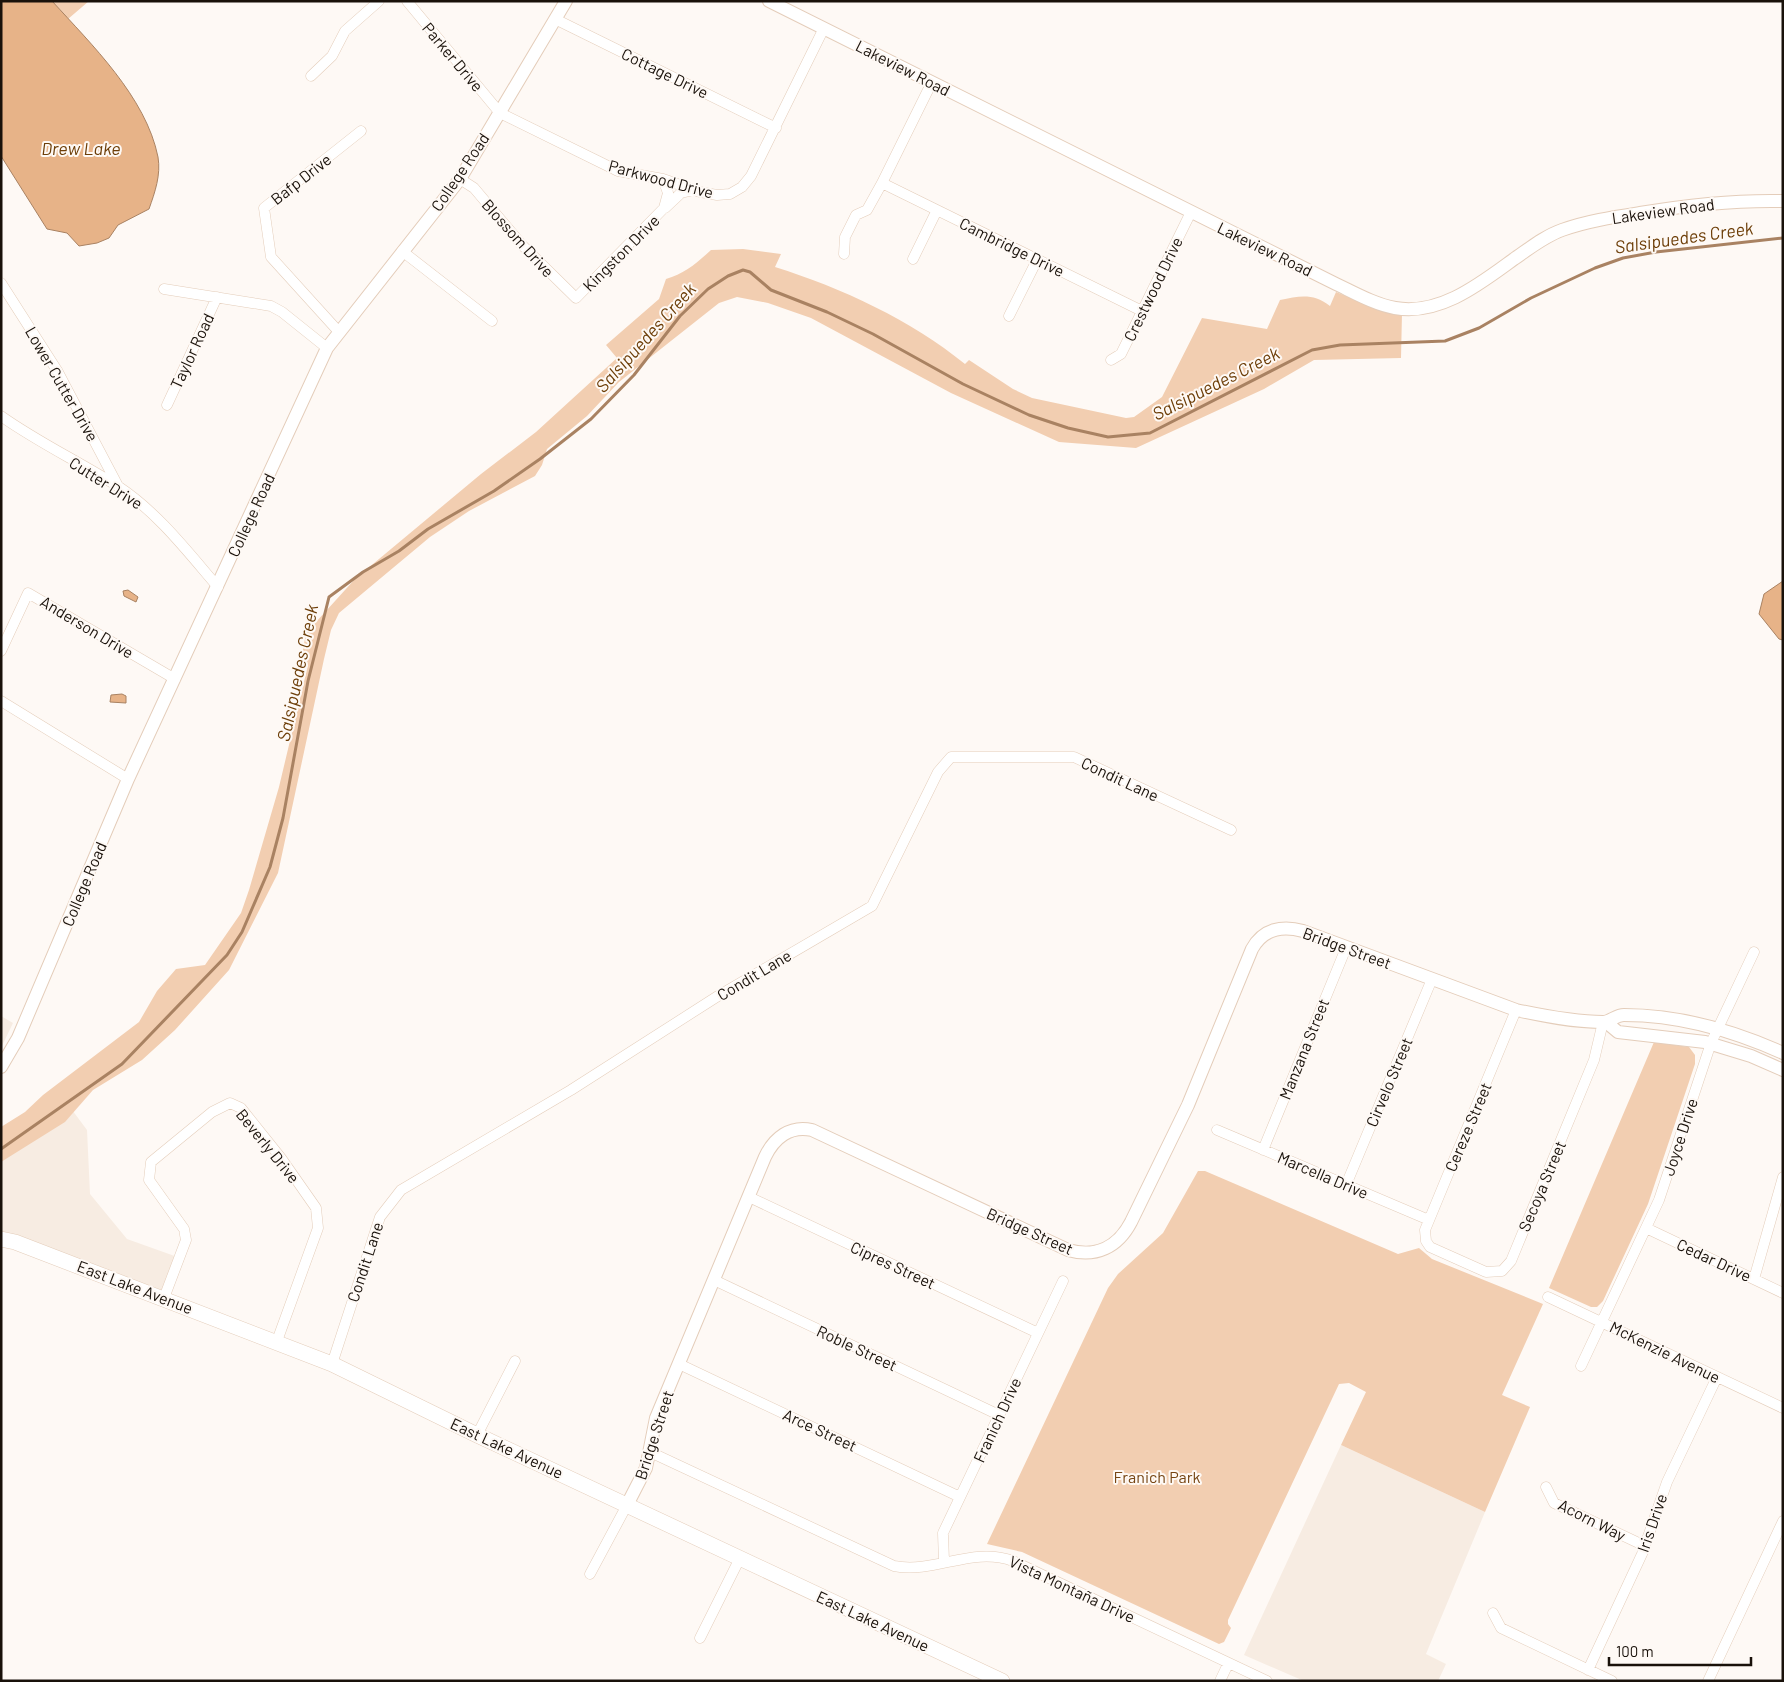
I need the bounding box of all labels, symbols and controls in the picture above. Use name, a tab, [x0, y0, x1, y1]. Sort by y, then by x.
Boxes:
street label: Parker Drive	[419, 18, 488, 95]
street label: Lakeview Road	[853, 36, 954, 99]
street label: Cottage Drive	[619, 43, 712, 102]
street label: College Road	[427, 129, 493, 214]
water label: Drew Lake	[41, 137, 121, 159]
street label: Bafp Drive	[267, 149, 335, 208]
street label: Parkwood Drive	[607, 155, 716, 202]
street label: Lakeview Road	[1610, 194, 1715, 227]
street label: Blossom Drive	[478, 195, 558, 281]
street label: Kingston Drive	[578, 210, 663, 295]
street label: Cambridge Drive	[957, 213, 1068, 280]
water label: Salsipuedes Creek	[1613, 216, 1755, 258]
street label: Lakeview Road	[1215, 217, 1316, 280]
street label: Crestwood Drive	[1119, 234, 1186, 344]
water label: Salsipuedes Creek	[590, 278, 700, 397]
street label: Taylor Road	[166, 310, 217, 392]
street label: Lower Cutter Drive	[22, 323, 103, 444]
water label: Salsipuedes Creek	[1148, 341, 1283, 425]
street label: Cutter Drive	[66, 453, 146, 513]
street label: College Road	[223, 470, 278, 560]
street label: Anderson Drive	[37, 591, 137, 662]
water label: Salsipuedes Creek	[272, 602, 322, 743]
street label: Condit Lane	[1079, 752, 1162, 805]
street label: College Road	[57, 839, 110, 929]
street label: Bridge Street	[1300, 923, 1394, 972]
street label: Condit Lane	[713, 945, 794, 1004]
street label: Manzana Street	[1275, 996, 1332, 1102]
street label: Cirvelo Street	[1361, 1034, 1416, 1129]
street label: Cereze Street	[1440, 1079, 1495, 1174]
street label: Joyce Drive	[1658, 1096, 1701, 1178]
street label: Beverly Drive	[233, 1105, 304, 1187]
street label: Secoya Street	[1514, 1138, 1569, 1234]
street label: Marcella Drive	[1275, 1147, 1371, 1202]
street label: Bridge Street	[984, 1203, 1076, 1258]
street label: Condit Lane	[343, 1219, 386, 1304]
street label: Cedar Drive	[1674, 1234, 1754, 1285]
street label: Cipres Street	[848, 1237, 939, 1292]
street label: East Lake Avenue	[75, 1256, 196, 1317]
street label: McKenzie Avenue	[1607, 1317, 1723, 1386]
street label: Roble Street	[814, 1321, 900, 1374]
street label: Franich Drive	[969, 1374, 1024, 1465]
street label: Bridge Street	[630, 1388, 677, 1482]
street label: Arce Street	[780, 1404, 860, 1455]
street label: East Lake Avenue	[448, 1413, 567, 1482]
park label: Franich Park	[1113, 1467, 1201, 1486]
street label: Iris Drive	[1633, 1491, 1670, 1555]
street label: Acorn Way	[1555, 1495, 1630, 1545]
street label: Vista Montaña Drive	[1006, 1551, 1138, 1626]
street label: East Lake Avenue	[814, 1586, 933, 1655]
scale bar	[1609, 1634, 1752, 1666]
text: 100 m	[1616, 1642, 1654, 1660]

